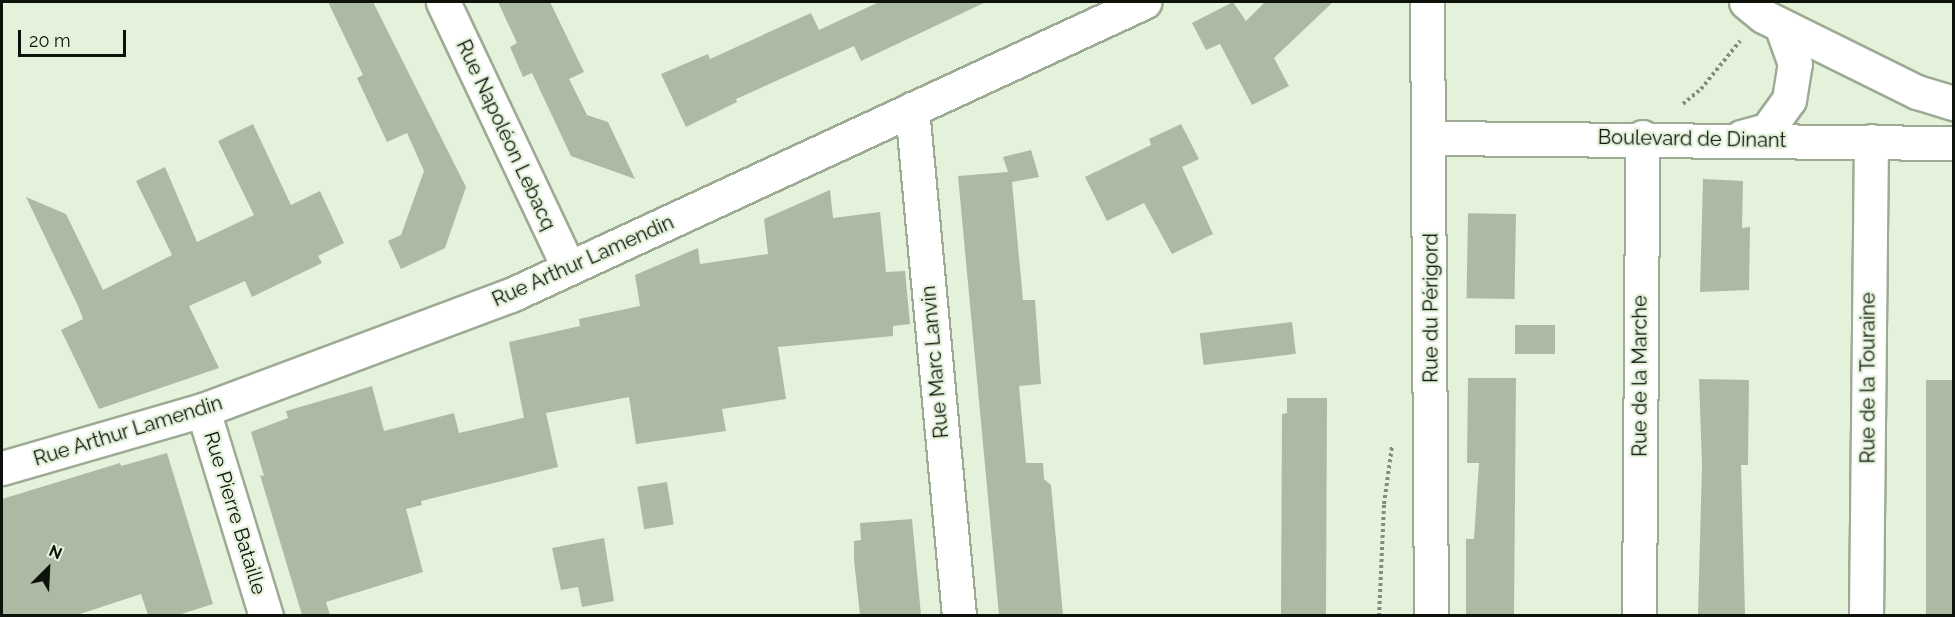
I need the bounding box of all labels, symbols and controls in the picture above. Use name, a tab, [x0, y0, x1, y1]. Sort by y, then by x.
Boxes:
scale bar	[21, 18, 129, 56]
text: 20 m	[29, 30, 71, 51]
street label: Rue Napoléon Lebacq	[451, 36, 561, 234]
street label: Boulevard de Dinant	[1598, 125, 1786, 153]
street label: Rue Arthur Lamendin	[488, 210, 678, 312]
street label: Rue du Périgord	[1419, 233, 1443, 383]
street label: Rue Marc Lanvin	[916, 285, 954, 439]
street label: Rue de la Touraine	[1856, 292, 1880, 464]
street label: Rue de la Marche	[1628, 295, 1652, 457]
street label: Rue Arthur Lamendin	[30, 391, 226, 471]
street label: Rue Pierre Bataille	[199, 428, 271, 598]
north arrow	[18, 539, 78, 599]
text: N	[46, 541, 65, 563]

